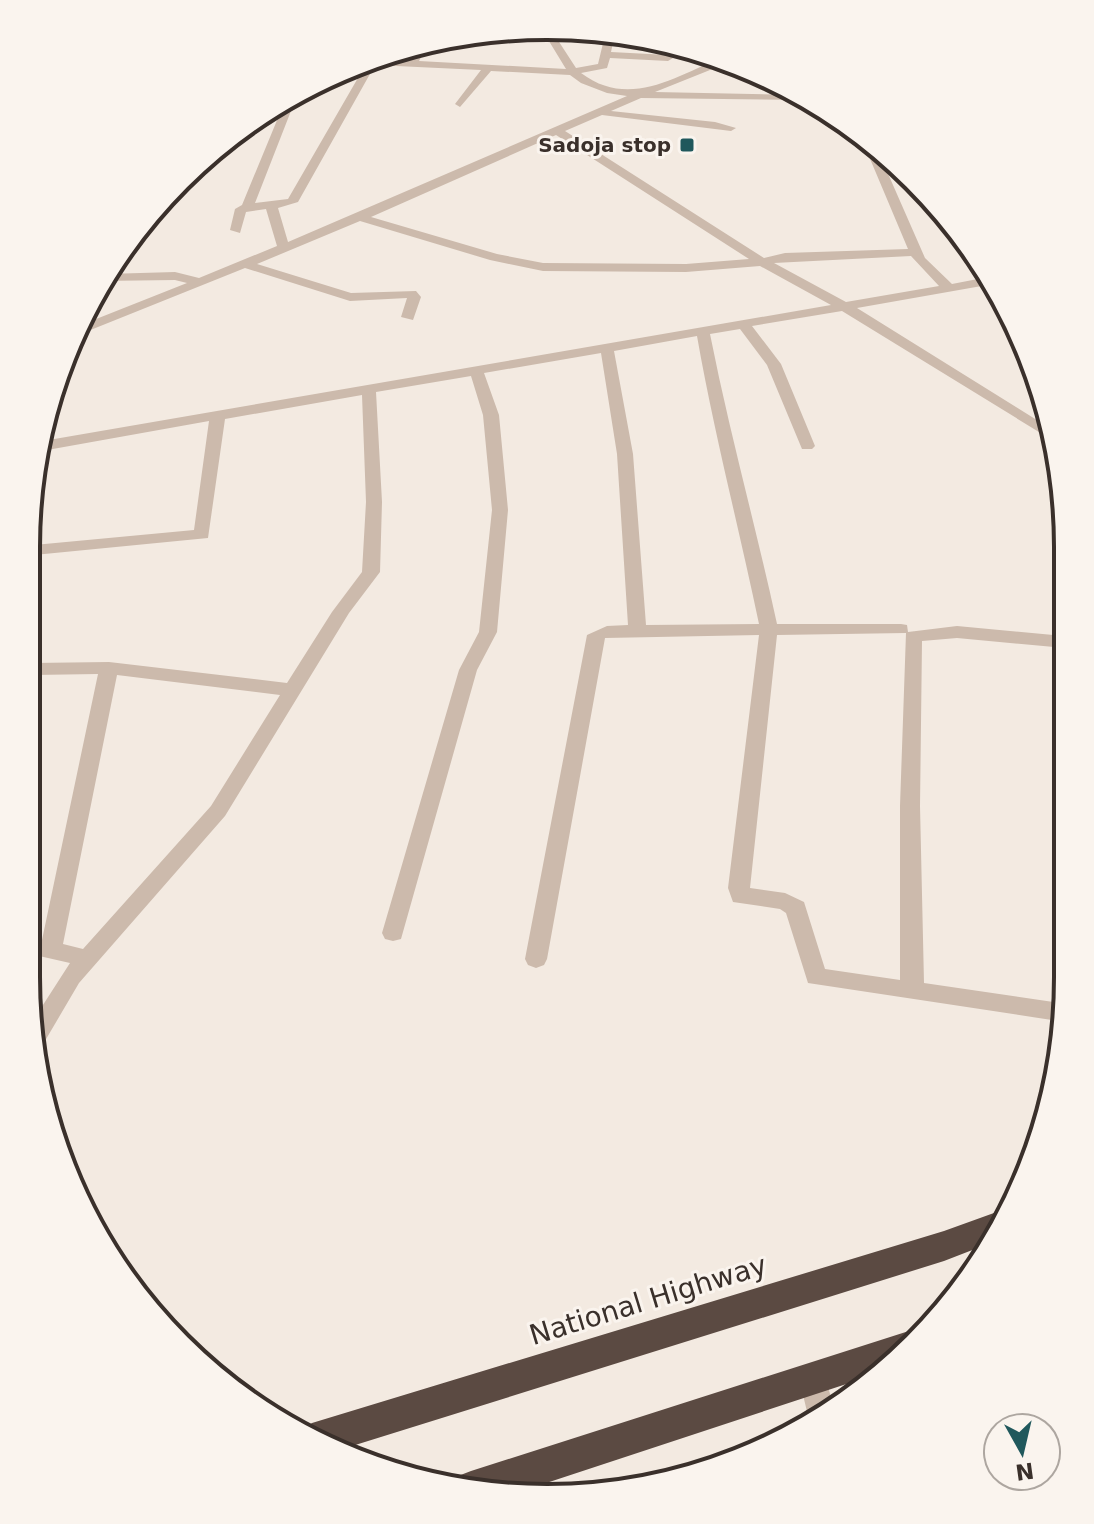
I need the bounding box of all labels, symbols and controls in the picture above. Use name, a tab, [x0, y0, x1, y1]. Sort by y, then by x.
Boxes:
place label: Sadoja stop	[538, 133, 671, 157]
marker: Sadoja stop	[678, 136, 696, 154]
street label: National Highway	[525, 1248, 771, 1352]
north arrow	[982, 1412, 1062, 1492]
text: N	[1014, 1458, 1036, 1485]

